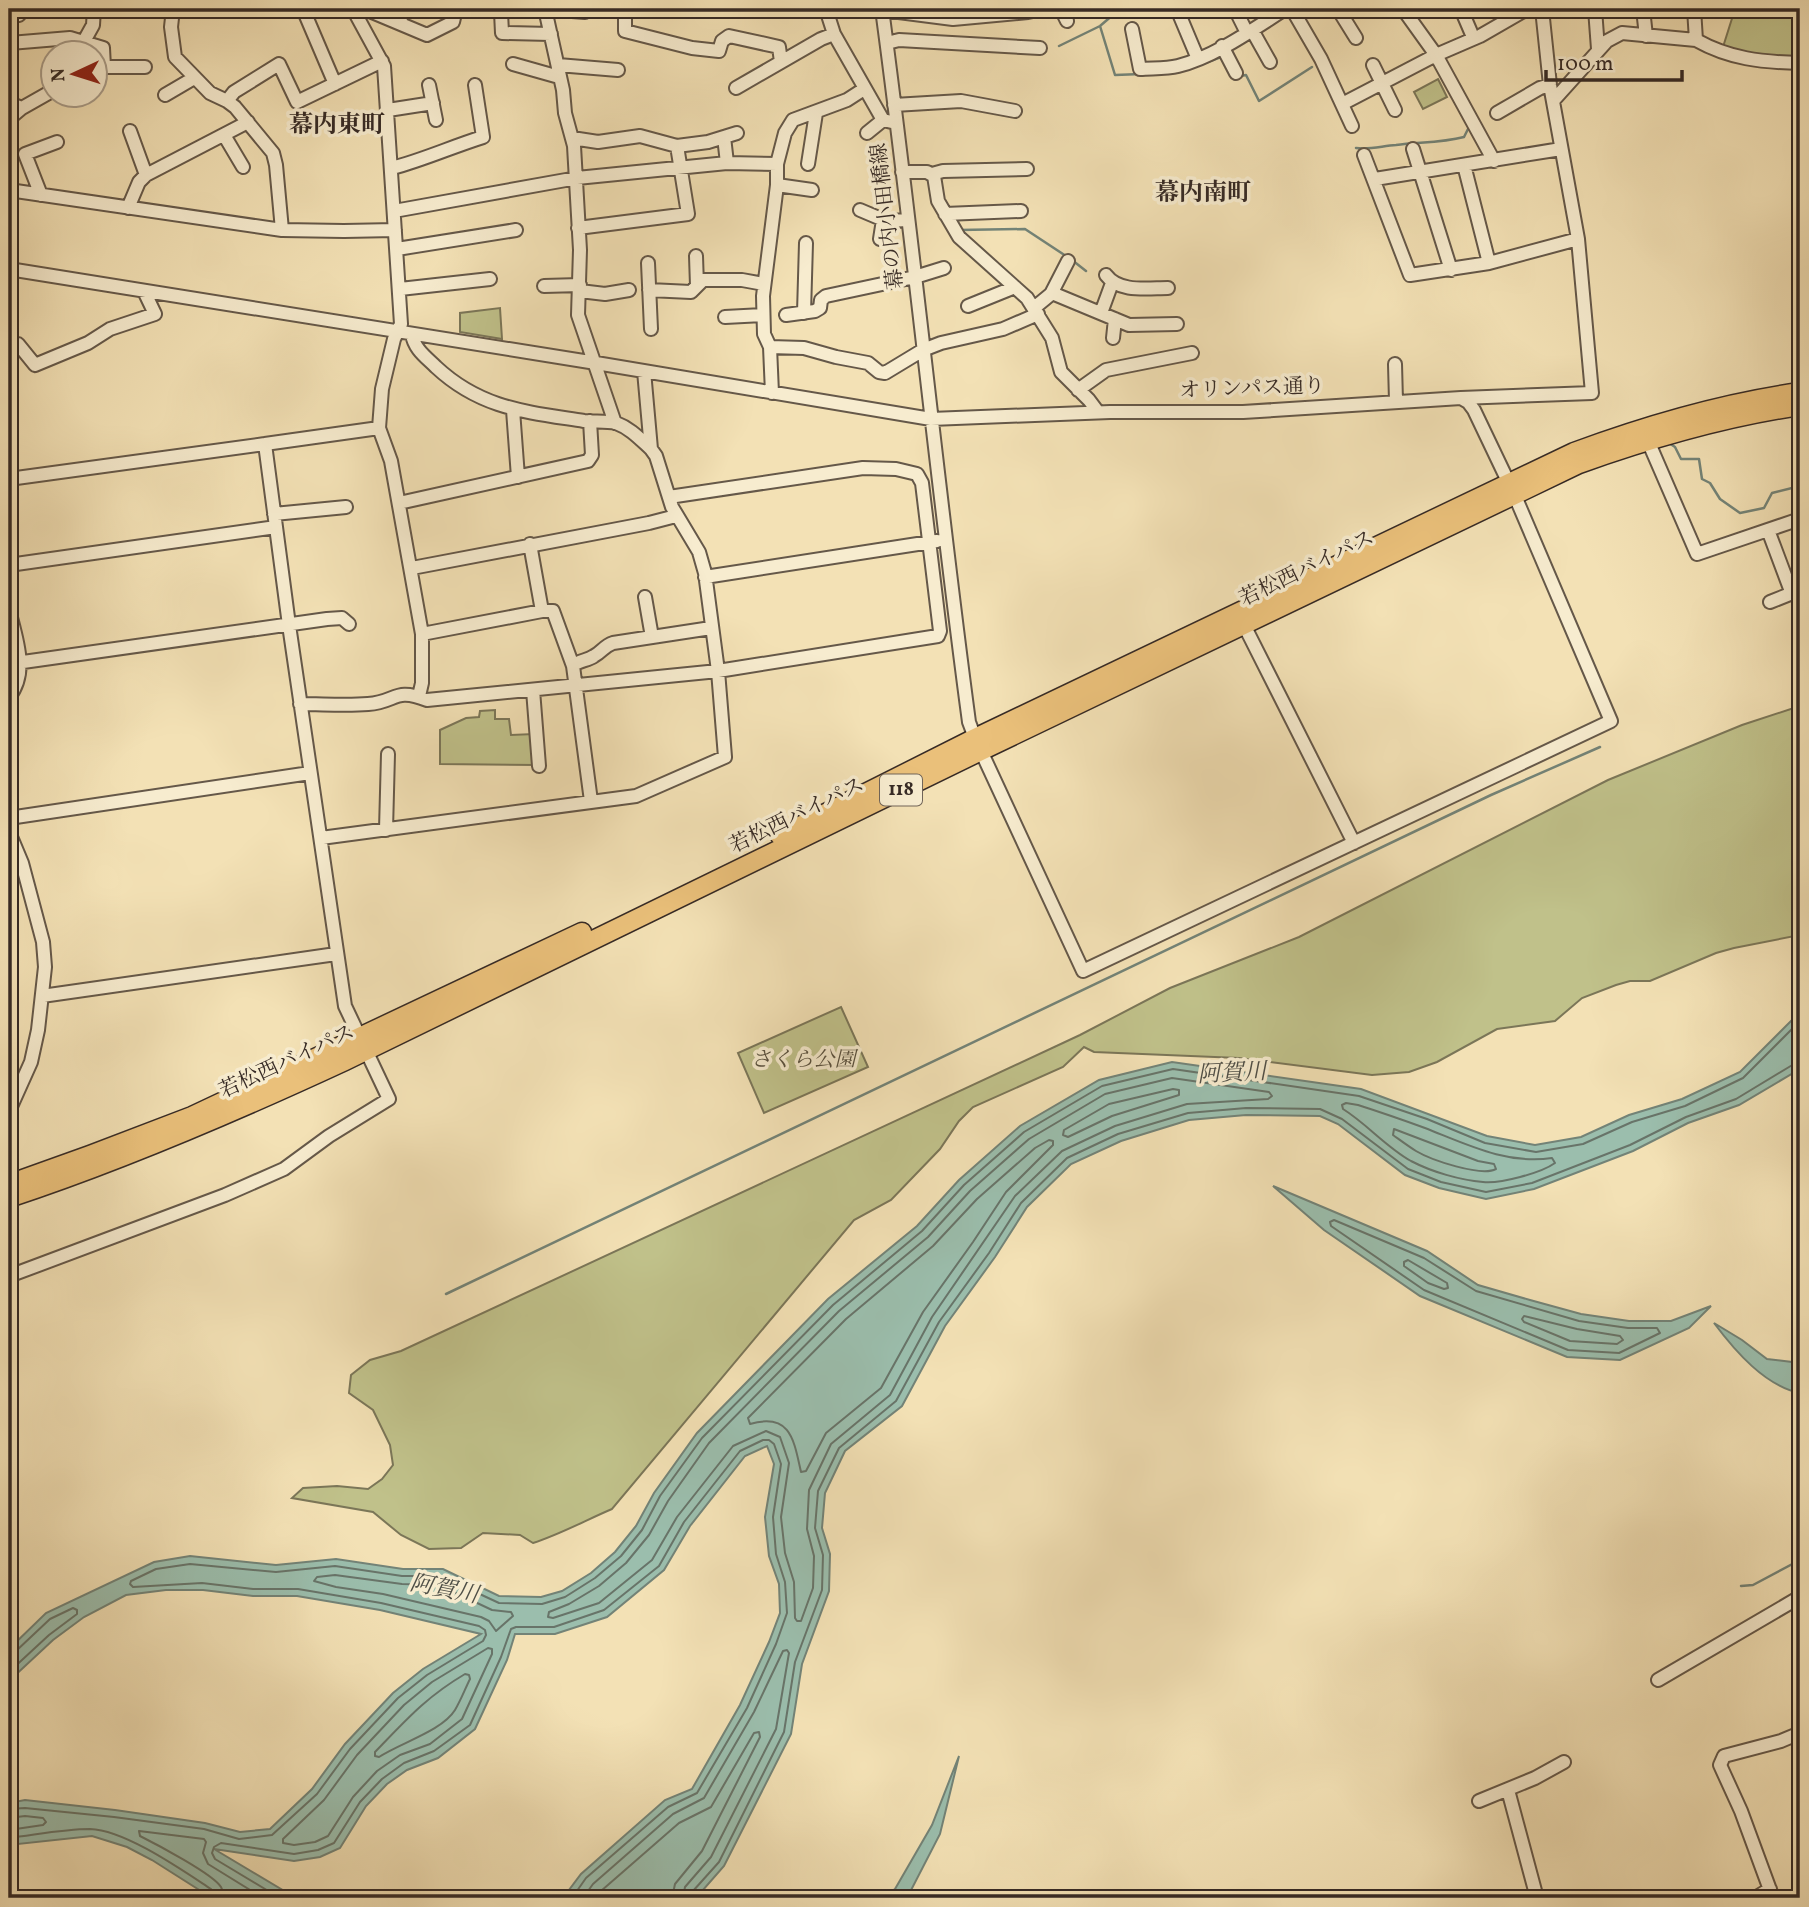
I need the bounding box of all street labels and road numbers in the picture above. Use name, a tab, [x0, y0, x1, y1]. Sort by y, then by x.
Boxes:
street label: 幕の内小田橋線	[865, 141, 911, 291]
street label: オリンパス通り	[1179, 372, 1325, 406]
street label: 若松西バイパス	[1235, 524, 1379, 614]
street label: 若松西バイパス	[725, 771, 869, 861]
road number: 118	[880, 775, 922, 806]
street label: 若松西バイパス	[214, 1018, 360, 1106]

